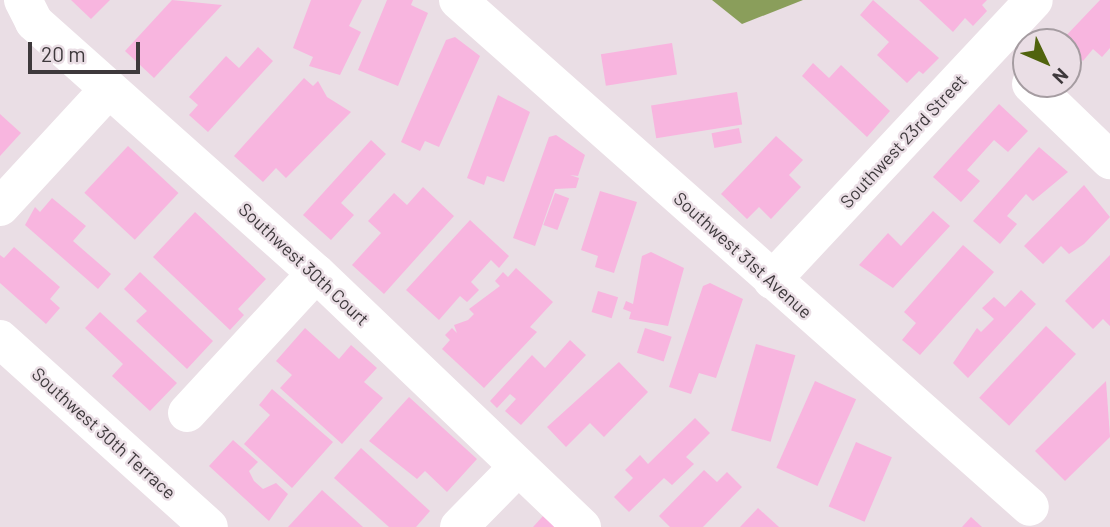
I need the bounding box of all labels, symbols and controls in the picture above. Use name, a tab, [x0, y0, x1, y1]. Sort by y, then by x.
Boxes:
scale bar	[32, 28, 144, 72]
north arrow	[1012, 28, 1082, 98]
text: 20 m	[41, 41, 86, 66]
text: N	[1048, 64, 1074, 89]
street label: Southwest 23rd Street	[835, 70, 971, 212]
street label: Southwest 31st Avenue	[669, 187, 817, 323]
street label: Southwest 30th Court	[234, 198, 374, 330]
street label: Southwest 30th Terrace	[28, 363, 180, 503]

